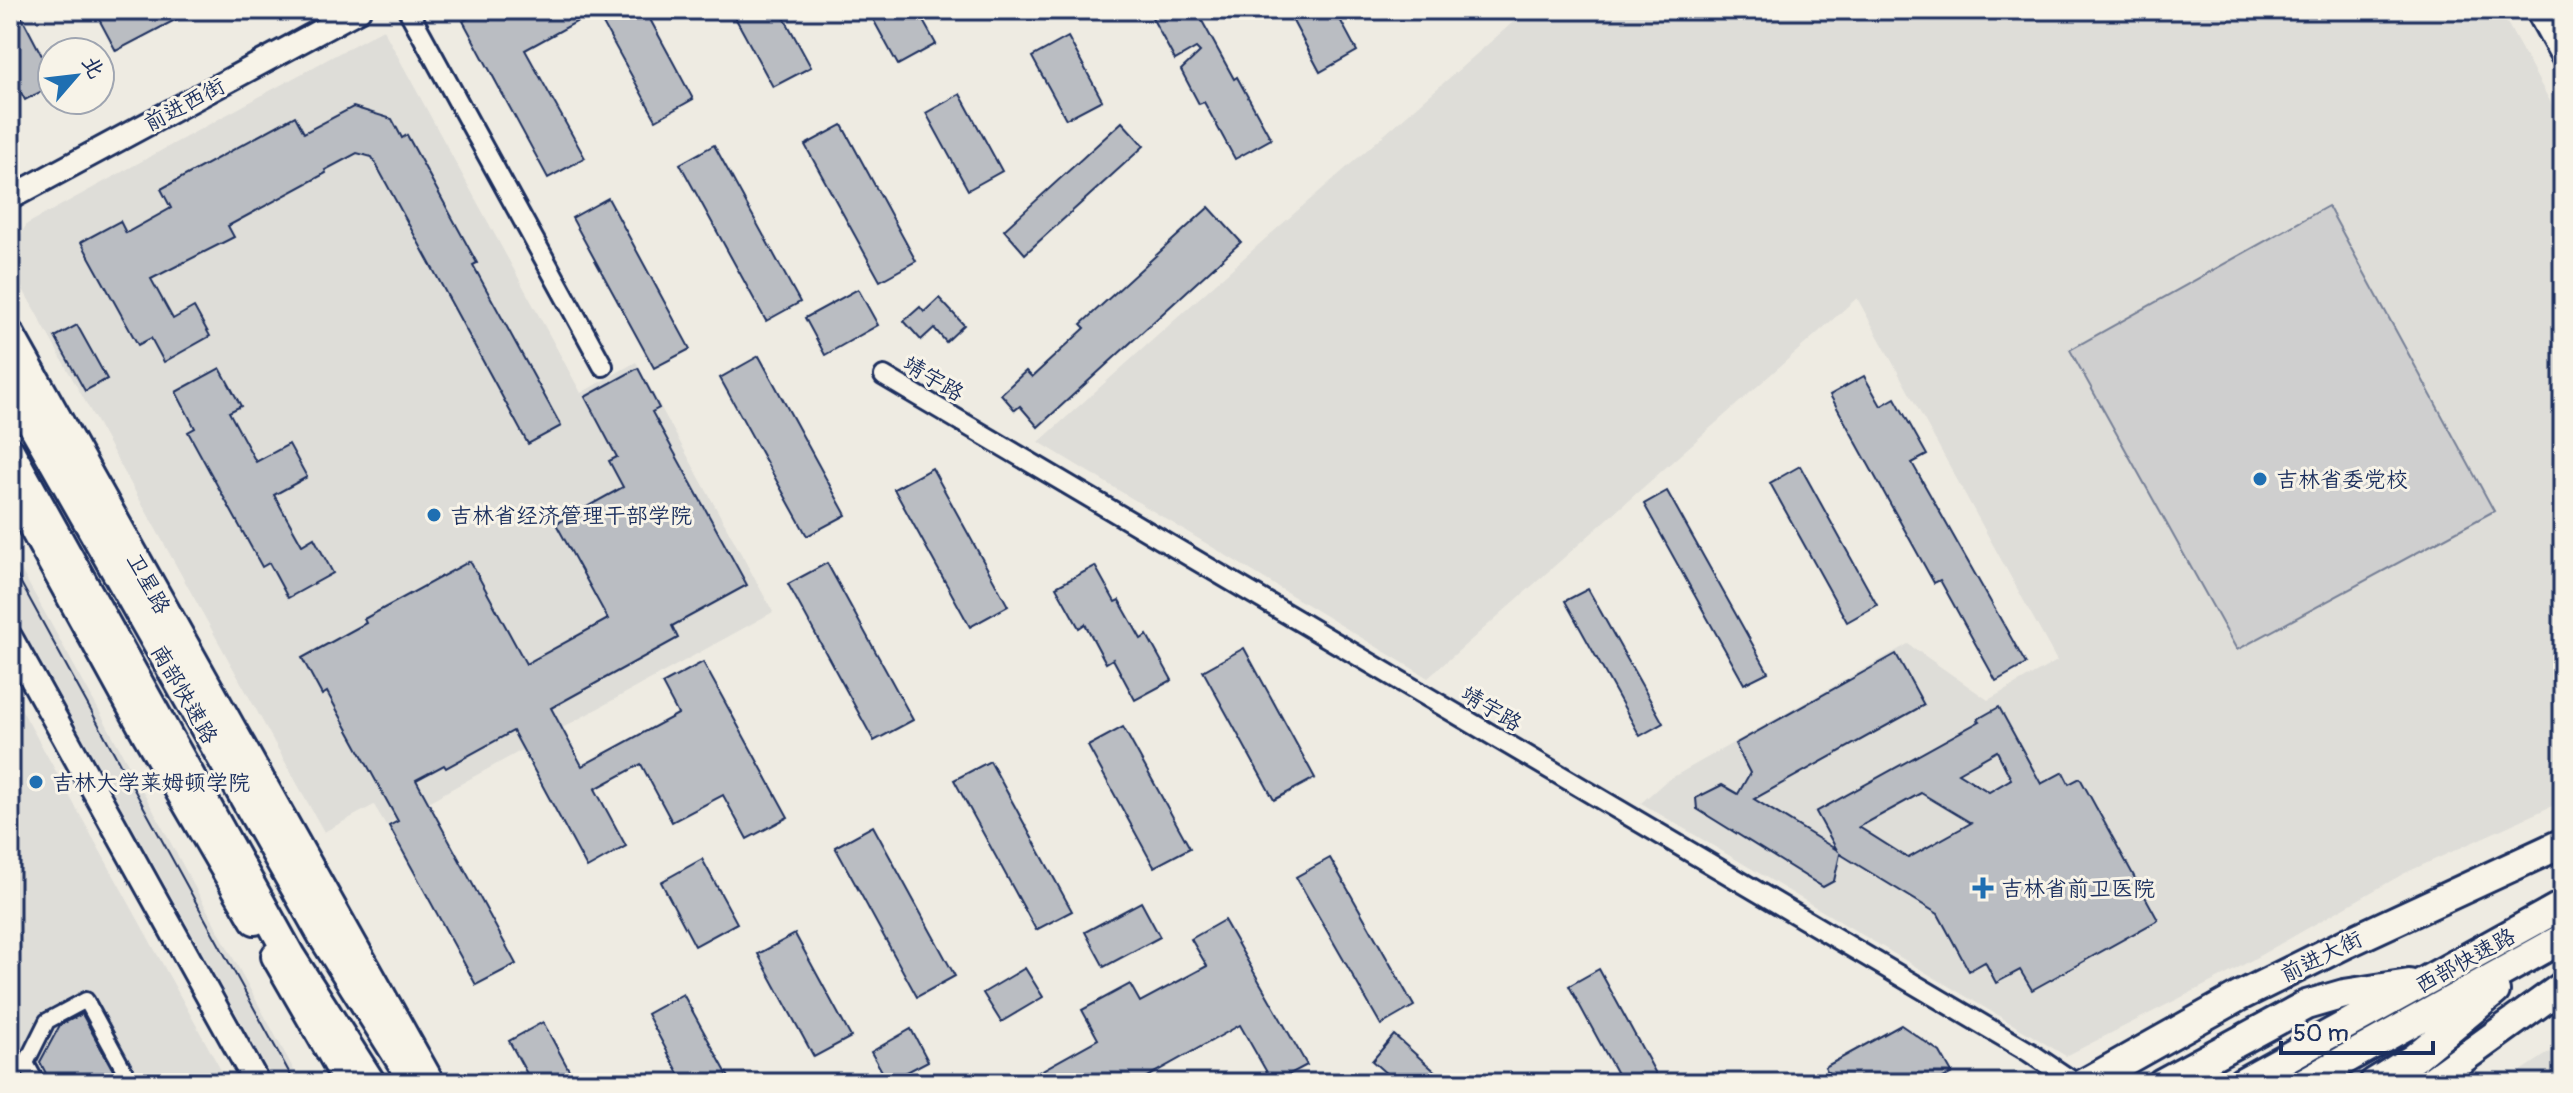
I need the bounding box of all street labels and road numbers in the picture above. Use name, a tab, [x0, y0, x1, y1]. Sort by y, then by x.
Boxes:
street label: 前进西街	[139, 72, 230, 138]
street label: 靖宇路	[898, 350, 969, 408]
street label: 卫星路	[120, 548, 176, 619]
street label: 南部快速路	[145, 640, 224, 749]
street label: 靖宇路	[1456, 680, 1527, 738]
street label: 西部快速路	[2411, 922, 2520, 1000]
street label: 前进大街	[2276, 925, 2367, 989]

